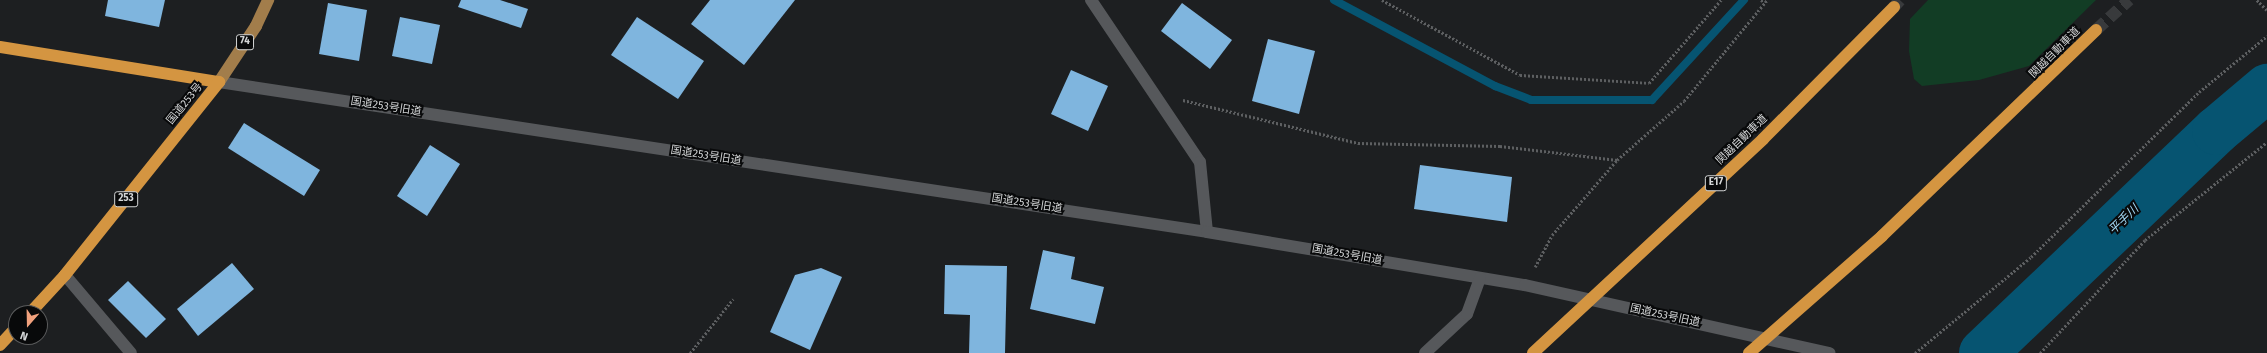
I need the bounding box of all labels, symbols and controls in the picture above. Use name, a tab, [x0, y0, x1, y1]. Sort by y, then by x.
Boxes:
street label: 関越自動車道	[2027, 25, 2083, 81]
road number: 74	[236, 34, 254, 50]
street label: 国道253号	[164, 81, 206, 127]
street label: 国道253号旧道	[350, 95, 422, 119]
street label: 関越自動車道	[1714, 112, 1770, 168]
street label: 国道253号旧道	[670, 144, 742, 168]
road number: E17	[1704, 175, 1728, 191]
road number: 253	[114, 191, 138, 207]
street label: 国道253号旧道	[991, 192, 1063, 216]
water label: 平手川	[2106, 202, 2142, 238]
street label: 国道253号旧道	[1311, 242, 1383, 268]
street label: 国道253号旧道	[1629, 302, 1701, 330]
north arrow	[8, 305, 48, 345]
text: N	[18, 328, 30, 343]

